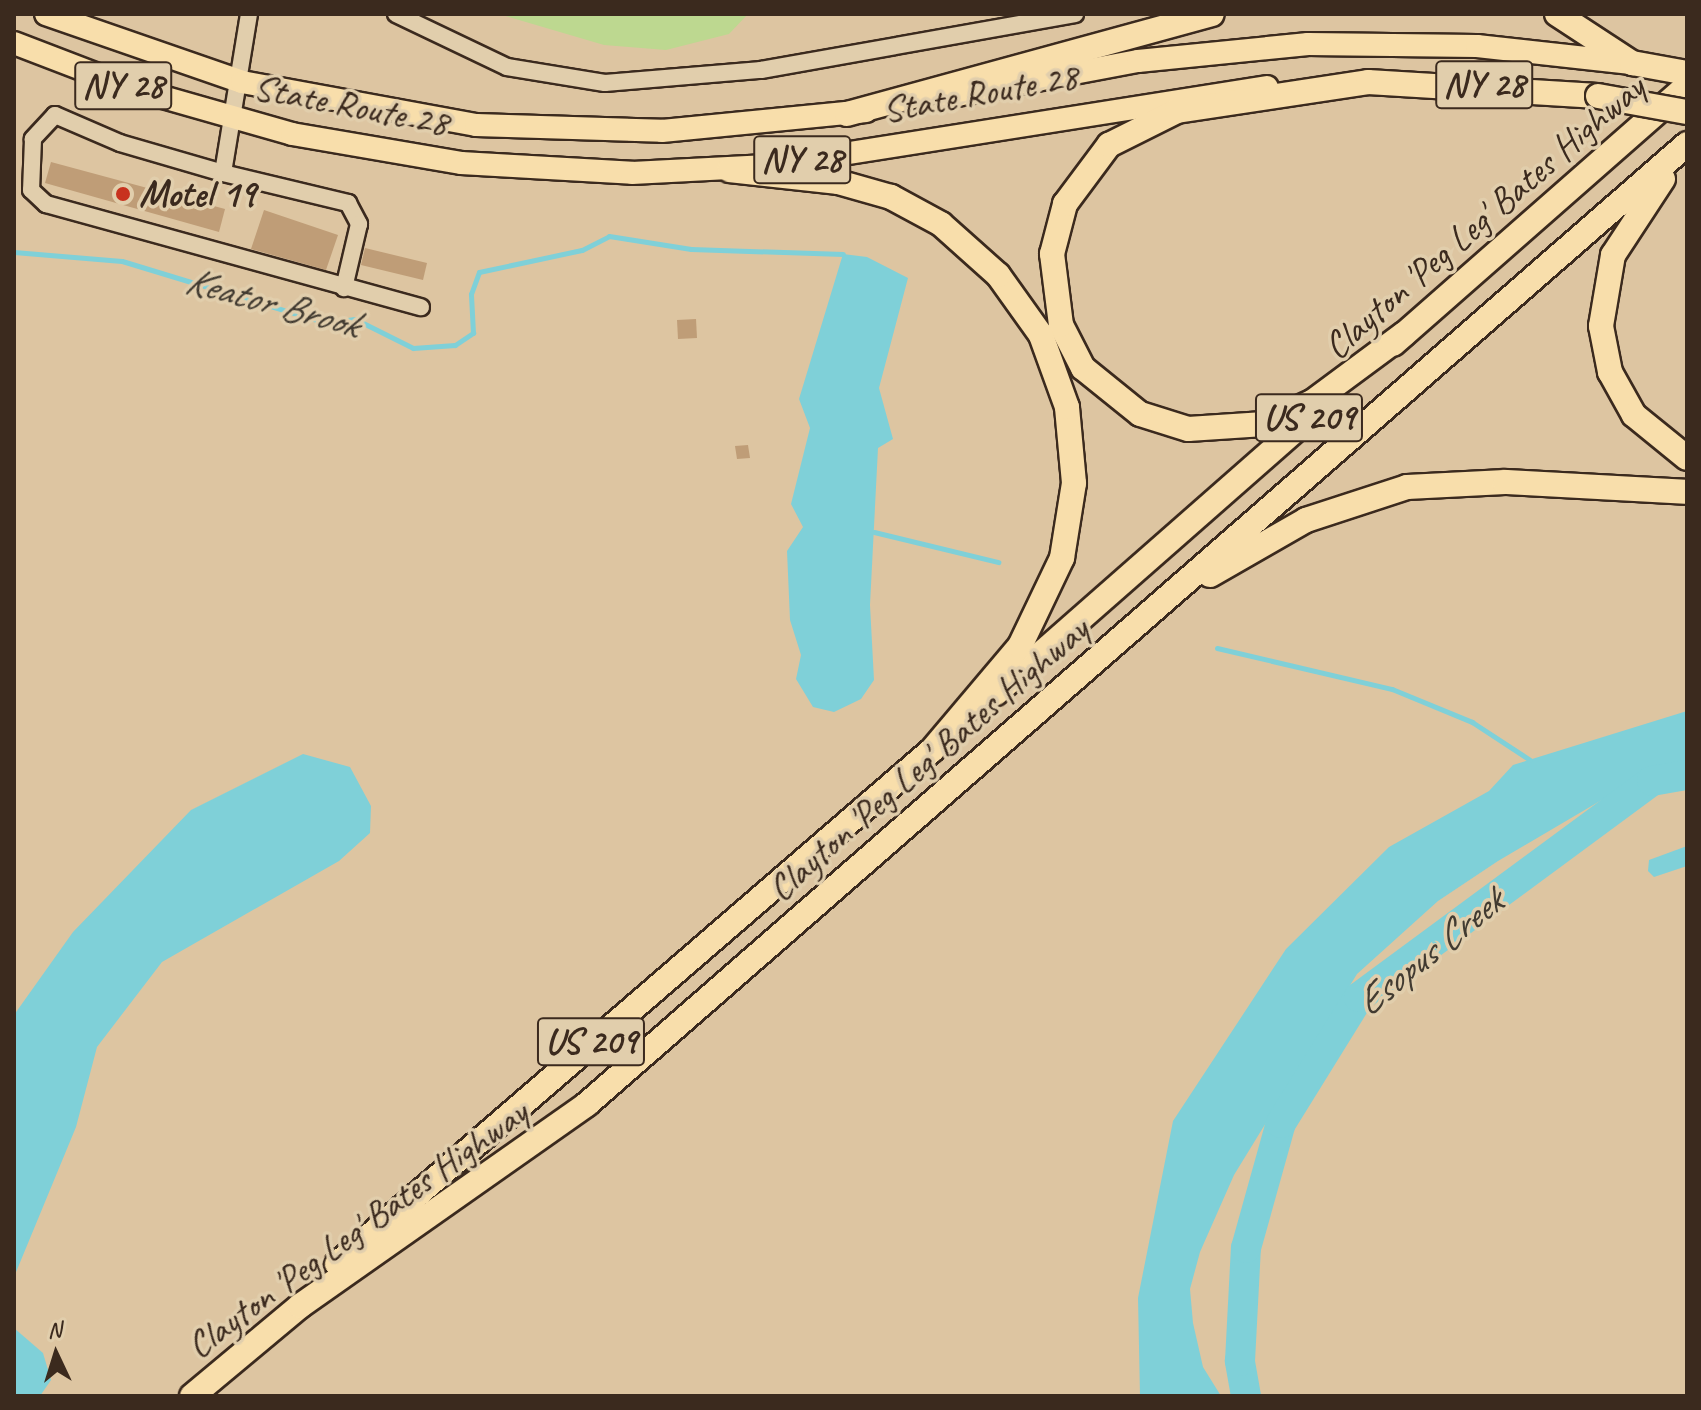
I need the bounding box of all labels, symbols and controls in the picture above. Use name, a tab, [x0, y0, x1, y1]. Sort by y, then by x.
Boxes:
street label: State Route 28	[878, 53, 1082, 133]
road number: NY 28	[1434, 53, 1534, 117]
road number: NY 28	[73, 54, 173, 118]
street label: State Route 28	[249, 64, 453, 146]
street label: Clayton 'Peg Leg' Bates Highway	[1315, 66, 1653, 368]
road number: NY 28	[752, 128, 852, 192]
place label: Motel 19	[139, 171, 255, 217]
marker: Motel 19	[114, 185, 132, 203]
water label: Keator Brook	[180, 256, 364, 348]
road number: US 209	[1253, 386, 1365, 450]
street label: Clayton 'Peg Leg' Bates Highway	[759, 608, 1097, 910]
water label: Esopus Creek	[1345, 878, 1513, 1026]
road number: US 209	[535, 1010, 647, 1074]
street label: Clayton 'Peg Leg' Bates Highway	[178, 1090, 536, 1368]
north arrow	[16, 1314, 96, 1394]
text: N	[47, 1316, 62, 1344]

